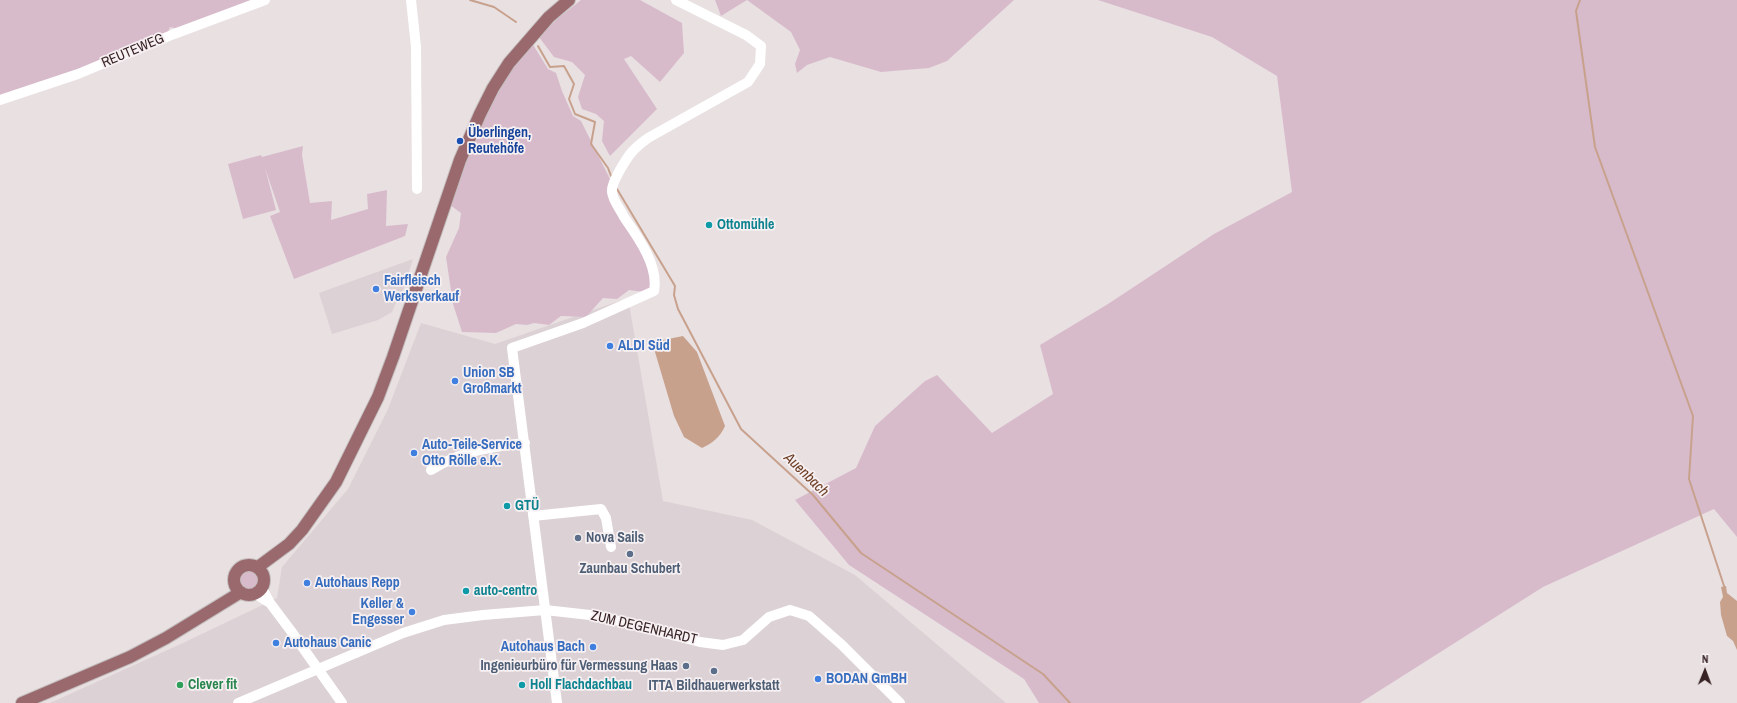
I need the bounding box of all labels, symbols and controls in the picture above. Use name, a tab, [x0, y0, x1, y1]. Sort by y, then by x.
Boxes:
street label: REUTEWEG	[99, 30, 167, 72]
place label: Überlingen, Reutehöfe	[468, 125, 531, 158]
marker: Überlingen, Reutehöfe	[455, 136, 465, 146]
place label: Ottomühle	[717, 217, 774, 233]
marker: Ottomühle	[704, 220, 714, 230]
place label: Fairfleisch Werksverkauf	[384, 273, 459, 306]
marker: Fairfleisch Werksverkauf	[371, 284, 381, 294]
place label: ALDI Süd	[618, 338, 670, 354]
marker: ALDI Süd	[605, 341, 615, 351]
place label: Union SB Großmarkt	[463, 365, 522, 398]
marker: Union SB Großmarkt	[450, 376, 460, 386]
place label: Auto-Teile-Service Otto Rölle e.K.	[422, 437, 522, 470]
marker: Auto-Teile-Service Otto Rölle e.K.	[409, 448, 419, 458]
water label: Auenbach	[780, 449, 832, 501]
place label: GTÜ	[515, 498, 539, 514]
marker: GTÜ	[502, 501, 512, 511]
place label: Nova Sails	[586, 530, 644, 546]
marker: Nova Sails	[573, 533, 583, 543]
marker: Zaunbau Schubert	[625, 549, 635, 559]
place label: Zaunbau Schubert	[580, 561, 680, 577]
place label: Autohaus Repp	[315, 575, 400, 591]
marker: Autohaus Repp	[302, 578, 312, 588]
place label: auto-centro	[474, 583, 537, 599]
marker: auto-centro	[461, 586, 471, 596]
place label: Keller & Engesser	[352, 596, 404, 628]
marker: Keller & Engesser	[407, 607, 417, 617]
street label: ZUM DEGENHARDT	[589, 608, 699, 648]
place label: Autohaus Canic	[284, 635, 371, 651]
marker: Autohaus Canic	[271, 638, 281, 648]
place label: Autohaus Bach	[501, 639, 585, 655]
marker: Autohaus Bach	[588, 642, 598, 652]
north arrow	[1685, 651, 1725, 691]
text: N	[1702, 652, 1709, 666]
place label: Ingenieurbüro für Vermessung Haas	[480, 658, 678, 674]
marker: Ingenieurbüro für Vermessung Haas	[681, 661, 691, 671]
marker: ITTA Bildhauerwerkstatt	[709, 666, 719, 676]
place label: BODAN GmBH	[826, 671, 907, 687]
marker: BODAN GmBH	[813, 674, 823, 684]
place label: Clever fit	[188, 677, 237, 693]
place label: Holl Flachdachbau	[530, 677, 632, 693]
place label: ITTA Bildhauerwerkstatt	[648, 678, 780, 694]
marker: Clever fit	[175, 680, 185, 690]
marker: Holl Flachdachbau	[517, 680, 527, 690]

